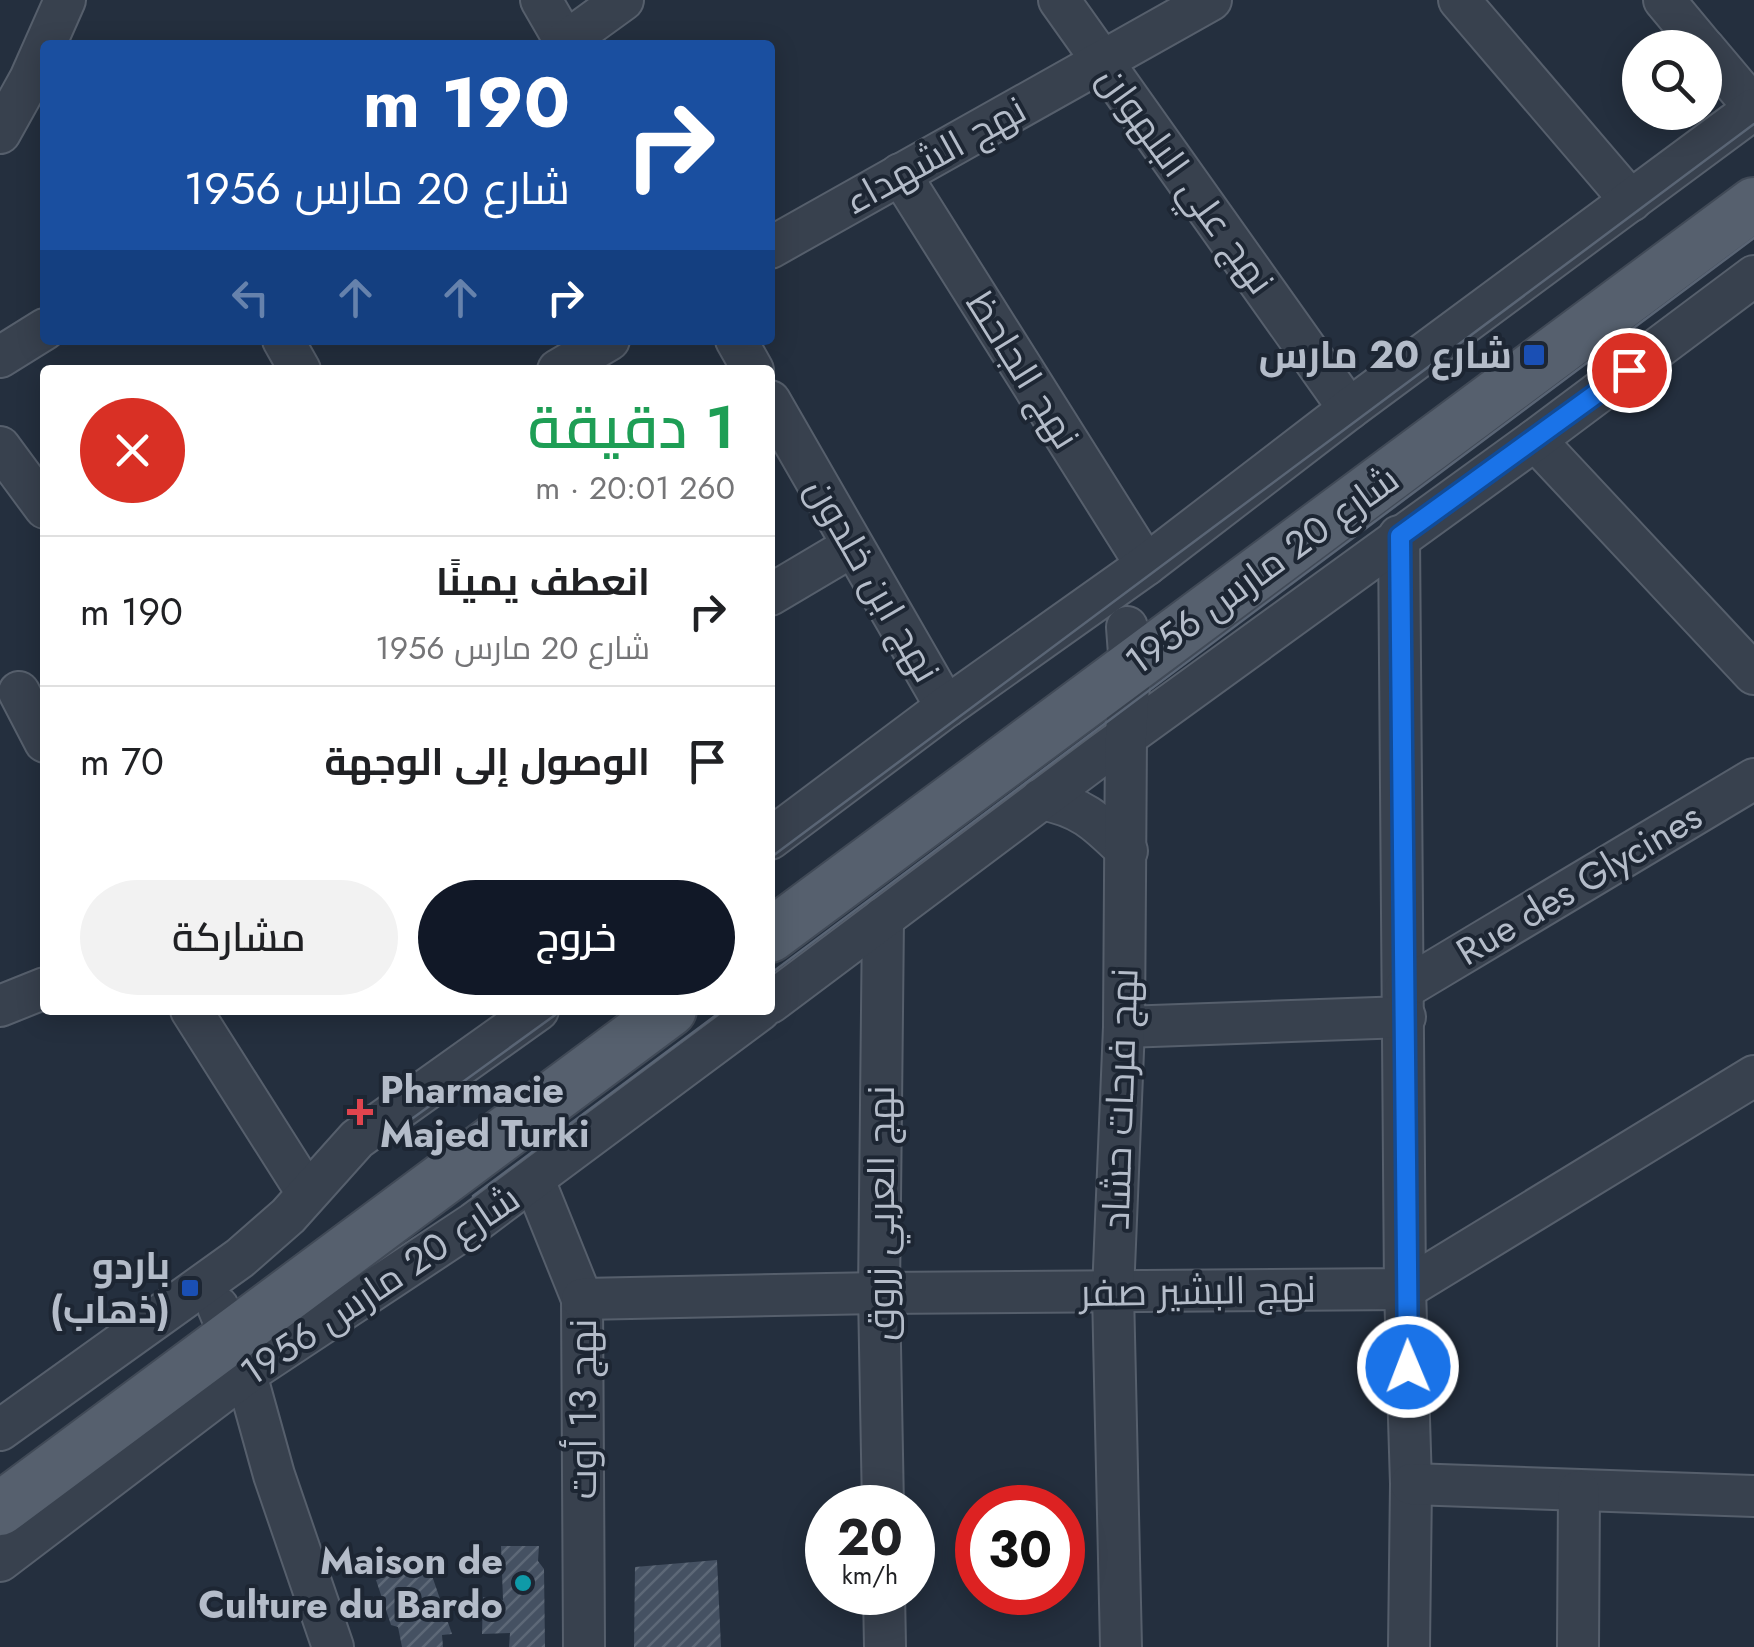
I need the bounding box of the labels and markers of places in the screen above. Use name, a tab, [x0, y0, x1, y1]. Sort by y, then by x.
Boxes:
place label: شارع 20 مارس	[1259, 327, 1512, 382]
pin	[1587, 328, 1672, 413]
marker: شارع 20 مارس	[1521, 342, 1547, 368]
place label: Pharmacie Majed Turki	[380, 1062, 589, 1161]
marker: Pharmacie Majed Turki	[349, 1101, 371, 1123]
place label: باردو (ذهاب)	[50, 1238, 170, 1337]
marker: باردو (ذهاب)	[179, 1277, 201, 1299]
place label: Maison de Culture du Bardo	[198, 1533, 503, 1632]
marker: Maison de Culture du Bardo	[512, 1572, 534, 1594]

